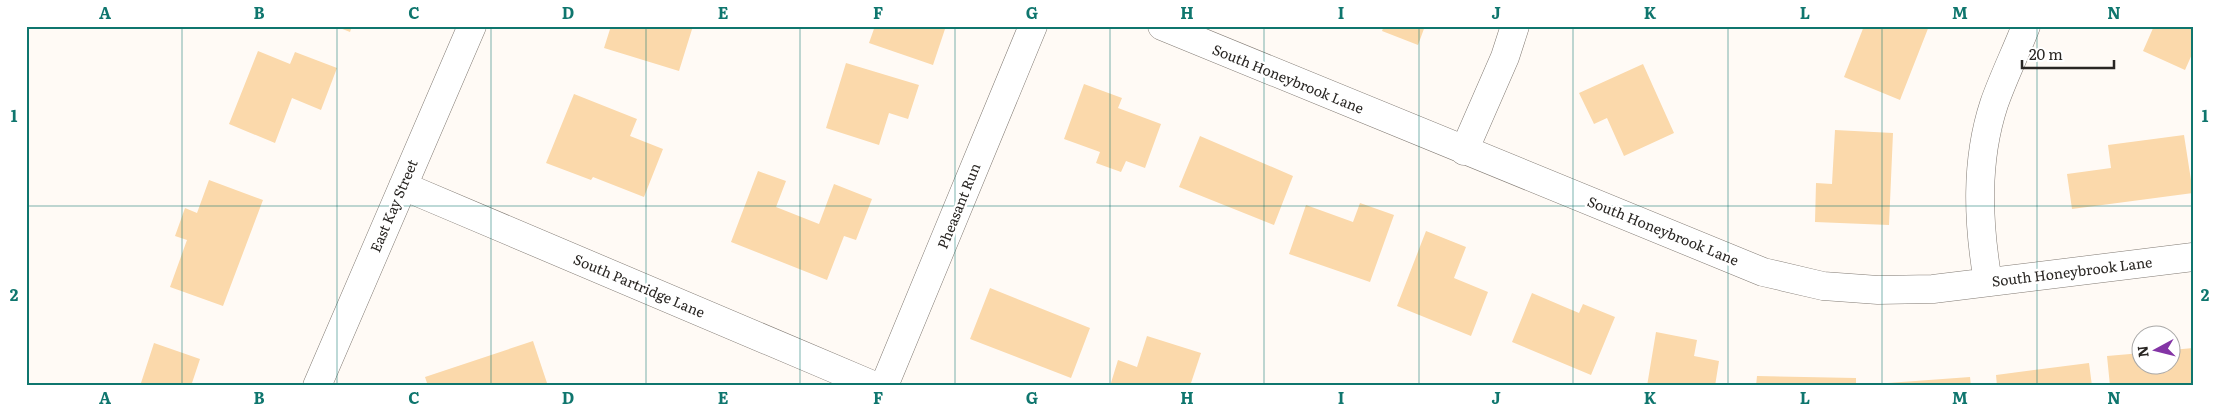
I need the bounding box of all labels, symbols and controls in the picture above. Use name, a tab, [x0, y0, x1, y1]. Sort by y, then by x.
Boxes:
text: A	[99, 0, 111, 24]
text: B	[253, 0, 265, 24]
text: C	[408, 0, 420, 24]
text: D	[562, 0, 574, 24]
text: E	[718, 0, 729, 24]
text: F	[873, 0, 883, 24]
text: G	[1026, 0, 1038, 24]
text: H	[1180, 0, 1194, 24]
text: I	[1338, 0, 1344, 24]
text: J	[1491, 0, 1501, 24]
text: K	[1644, 0, 1657, 24]
text: L	[1800, 0, 1810, 24]
text: M	[1952, 0, 1968, 24]
text: N	[2107, 0, 2121, 24]
scale bar	[2022, 38, 2114, 70]
street label: South Honeybrook Lane	[1210, 39, 1367, 118]
text: 20 m	[2029, 42, 2063, 65]
text: 1	[11, 103, 18, 127]
text: 1	[2202, 103, 2209, 127]
street label: East Kay Street	[365, 156, 422, 255]
street label: Pheasant Run	[932, 160, 984, 252]
street label: South Honeybrook Lane	[1585, 191, 1742, 270]
street label: South Partridge Lane	[571, 248, 708, 322]
street label: South Honeybrook Lane	[1990, 251, 2153, 291]
text: 2	[10, 282, 19, 306]
text: 2	[2201, 282, 2210, 306]
north arrow	[2132, 324, 2182, 374]
text: N	[2131, 344, 2153, 359]
text: A	[99, 385, 111, 409]
text: B	[253, 385, 265, 409]
text: C	[408, 385, 420, 409]
text: D	[562, 385, 574, 409]
text: E	[718, 385, 729, 409]
text: F	[873, 385, 883, 409]
text: G	[1026, 385, 1038, 409]
text: H	[1180, 385, 1194, 409]
text: I	[1338, 385, 1344, 409]
text: J	[1491, 385, 1501, 409]
text: K	[1644, 385, 1657, 409]
text: L	[1800, 385, 1810, 409]
text: M	[1952, 385, 1968, 409]
text: N	[2107, 385, 2121, 409]

